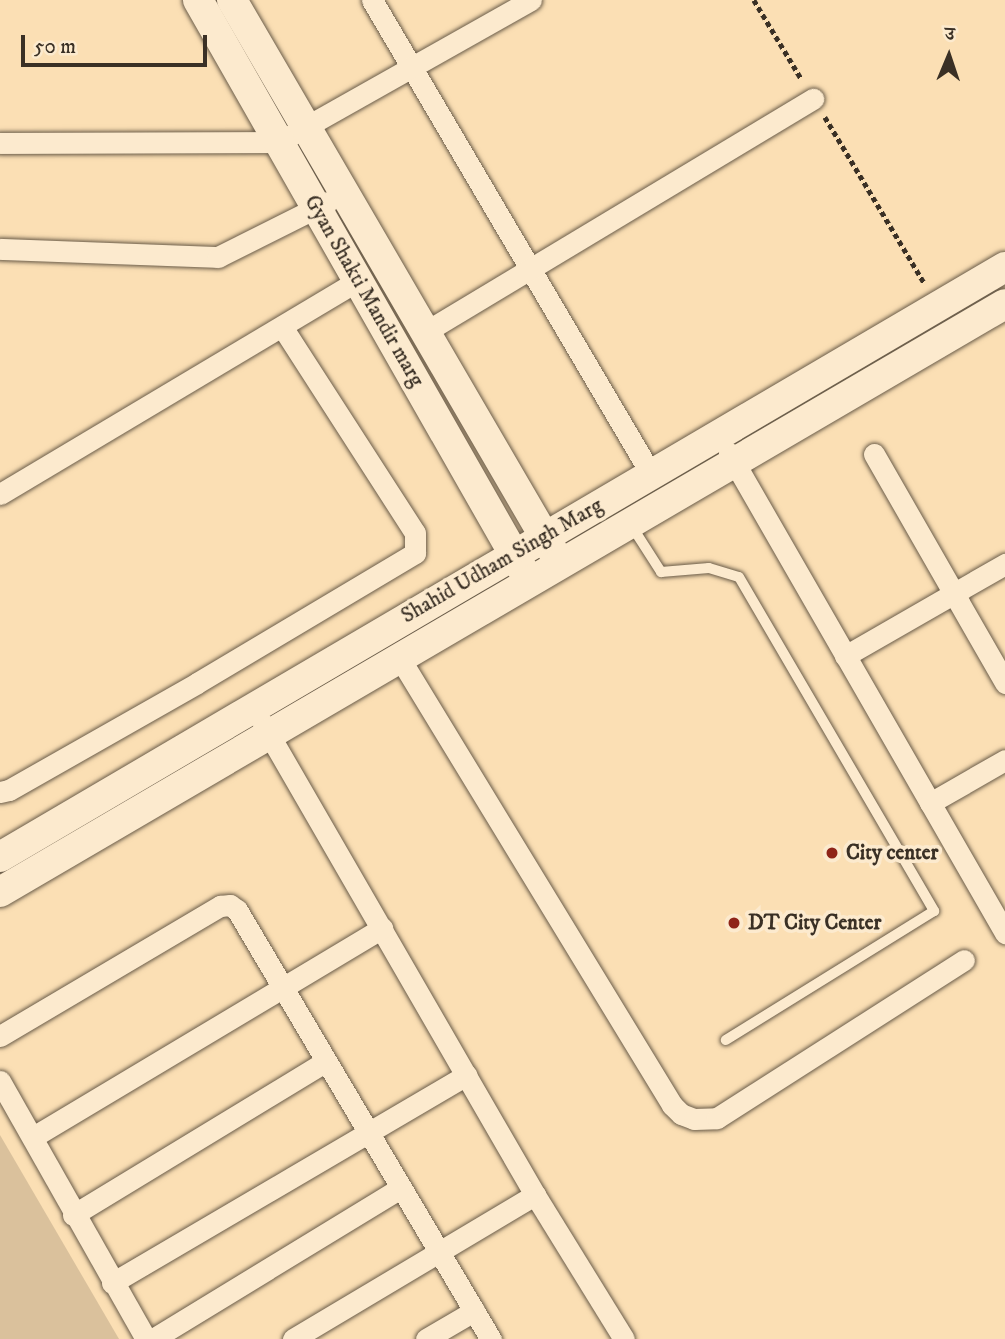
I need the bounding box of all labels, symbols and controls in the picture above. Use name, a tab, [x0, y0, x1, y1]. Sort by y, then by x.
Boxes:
scale bar	[24, 21, 210, 65]
north arrow	[914, 21, 984, 91]
text: उ	[945, 23, 955, 46]
text: 50 m	[34, 34, 76, 60]
street label: Gyan Shakti Mandir marg	[299, 191, 429, 391]
street label: Shahid Udham Singh Marg	[397, 493, 607, 629]
place label: City center	[846, 840, 938, 866]
marker: City center	[824, 845, 840, 861]
place label: DT City Center	[748, 910, 881, 936]
marker: DT City Center	[726, 915, 742, 931]

